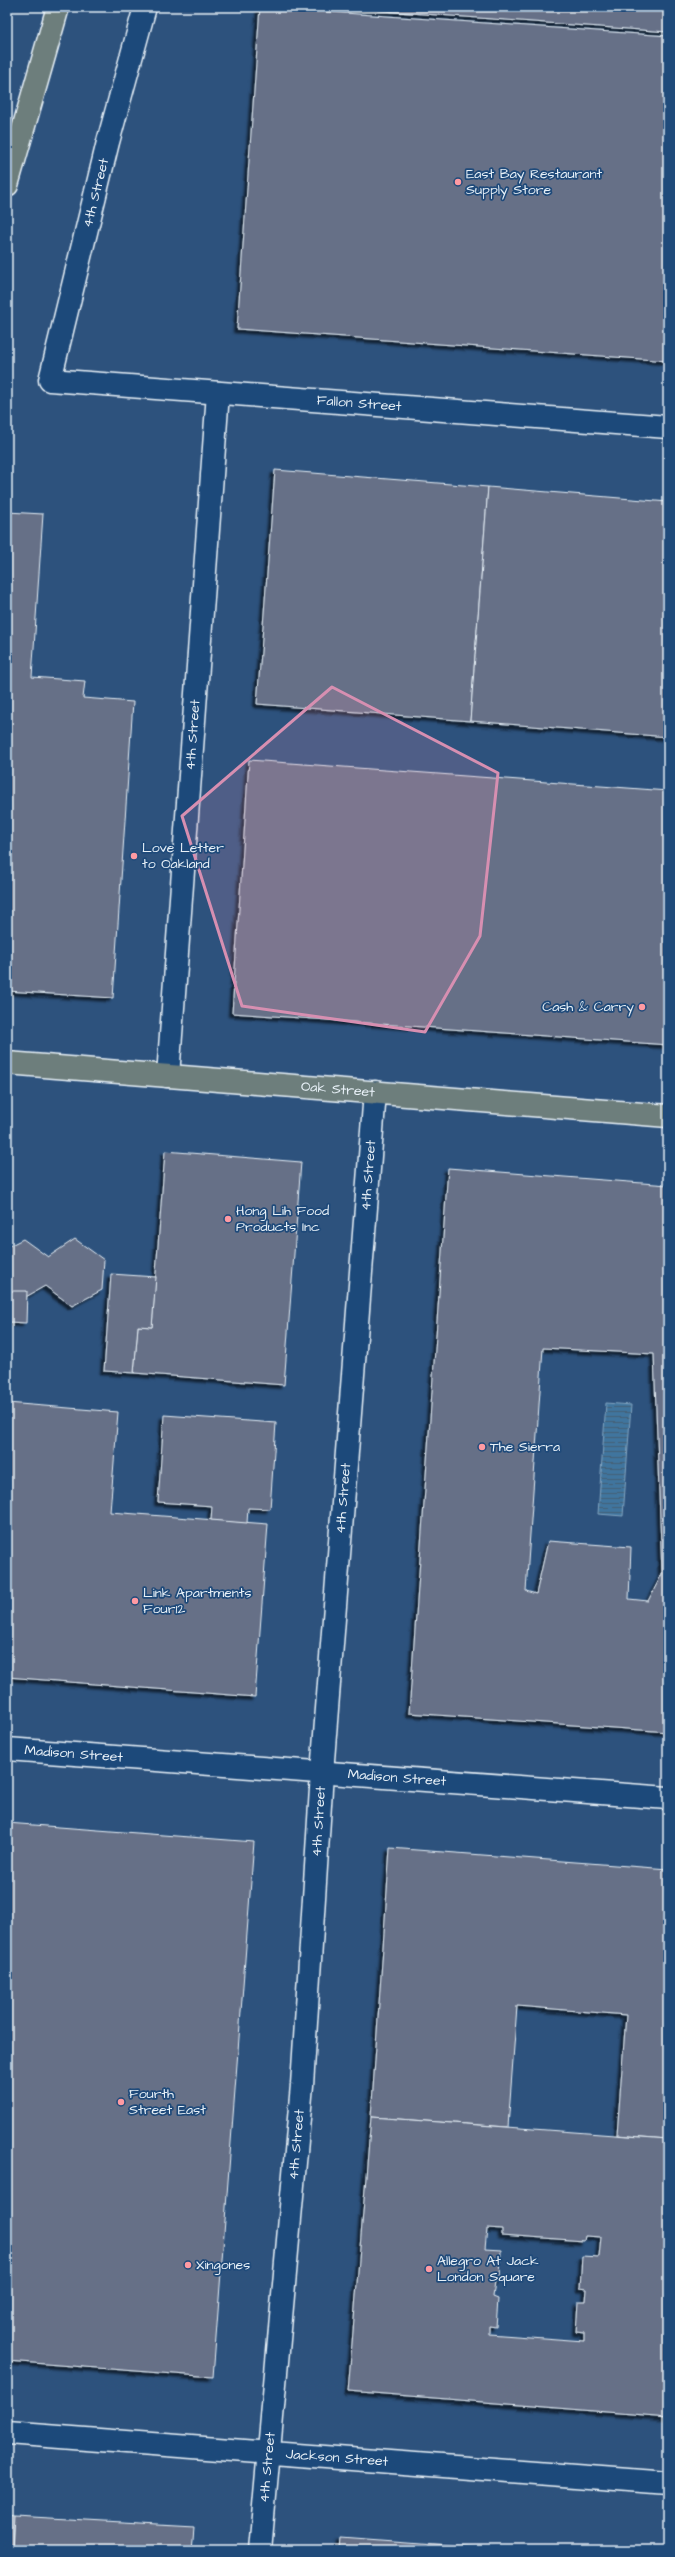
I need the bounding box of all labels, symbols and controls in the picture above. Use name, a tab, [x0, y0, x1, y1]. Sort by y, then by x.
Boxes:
street label: 4th Street	[78, 156, 114, 230]
place label: East Bay Restaurant Supply Store	[466, 164, 602, 200]
marker: East Bay Restaurant Supply Store	[453, 177, 463, 187]
street label: Fallon Street	[316, 390, 403, 417]
street label: 4th Street	[180, 698, 206, 771]
place label: Love Letter to Oakland	[142, 838, 224, 874]
marker: Love Letter to Oakland	[129, 851, 139, 861]
place label: Cash & Carry	[542, 997, 634, 1017]
marker: Cash & Carry	[637, 1002, 647, 1012]
street label: Oak Street	[300, 1077, 376, 1102]
street label: 4th Street	[356, 1139, 381, 1212]
place label: Hong Lih Food Products Inc	[236, 1201, 329, 1237]
marker: Hong Lih Food Products Inc	[223, 1214, 233, 1224]
place label: The Sierra	[490, 1437, 560, 1457]
marker: The Sierra	[477, 1442, 487, 1452]
street label: 4th Street	[331, 1462, 356, 1535]
place label: Link Apartments Four12	[143, 1583, 251, 1619]
marker: Link Apartments Four12	[130, 1596, 140, 1606]
street label: Madison Street	[24, 1740, 124, 1768]
street label: Madison Street	[347, 1764, 447, 1792]
street label: 4th Street	[307, 1785, 331, 1857]
place label: Fourth Street East	[129, 2084, 206, 2120]
marker: Fourth Street East	[116, 2097, 126, 2107]
street label: 4th Street	[283, 2108, 310, 2181]
place label: Allegro At Jack London Square	[437, 2251, 539, 2287]
place label: Xingones	[196, 2255, 250, 2275]
marker: Xingones	[183, 2260, 193, 2270]
marker: Allegro At Jack London Square	[424, 2264, 434, 2274]
street label: 4th Street	[254, 2431, 281, 2504]
street label: Jackson Street	[285, 2444, 389, 2472]

